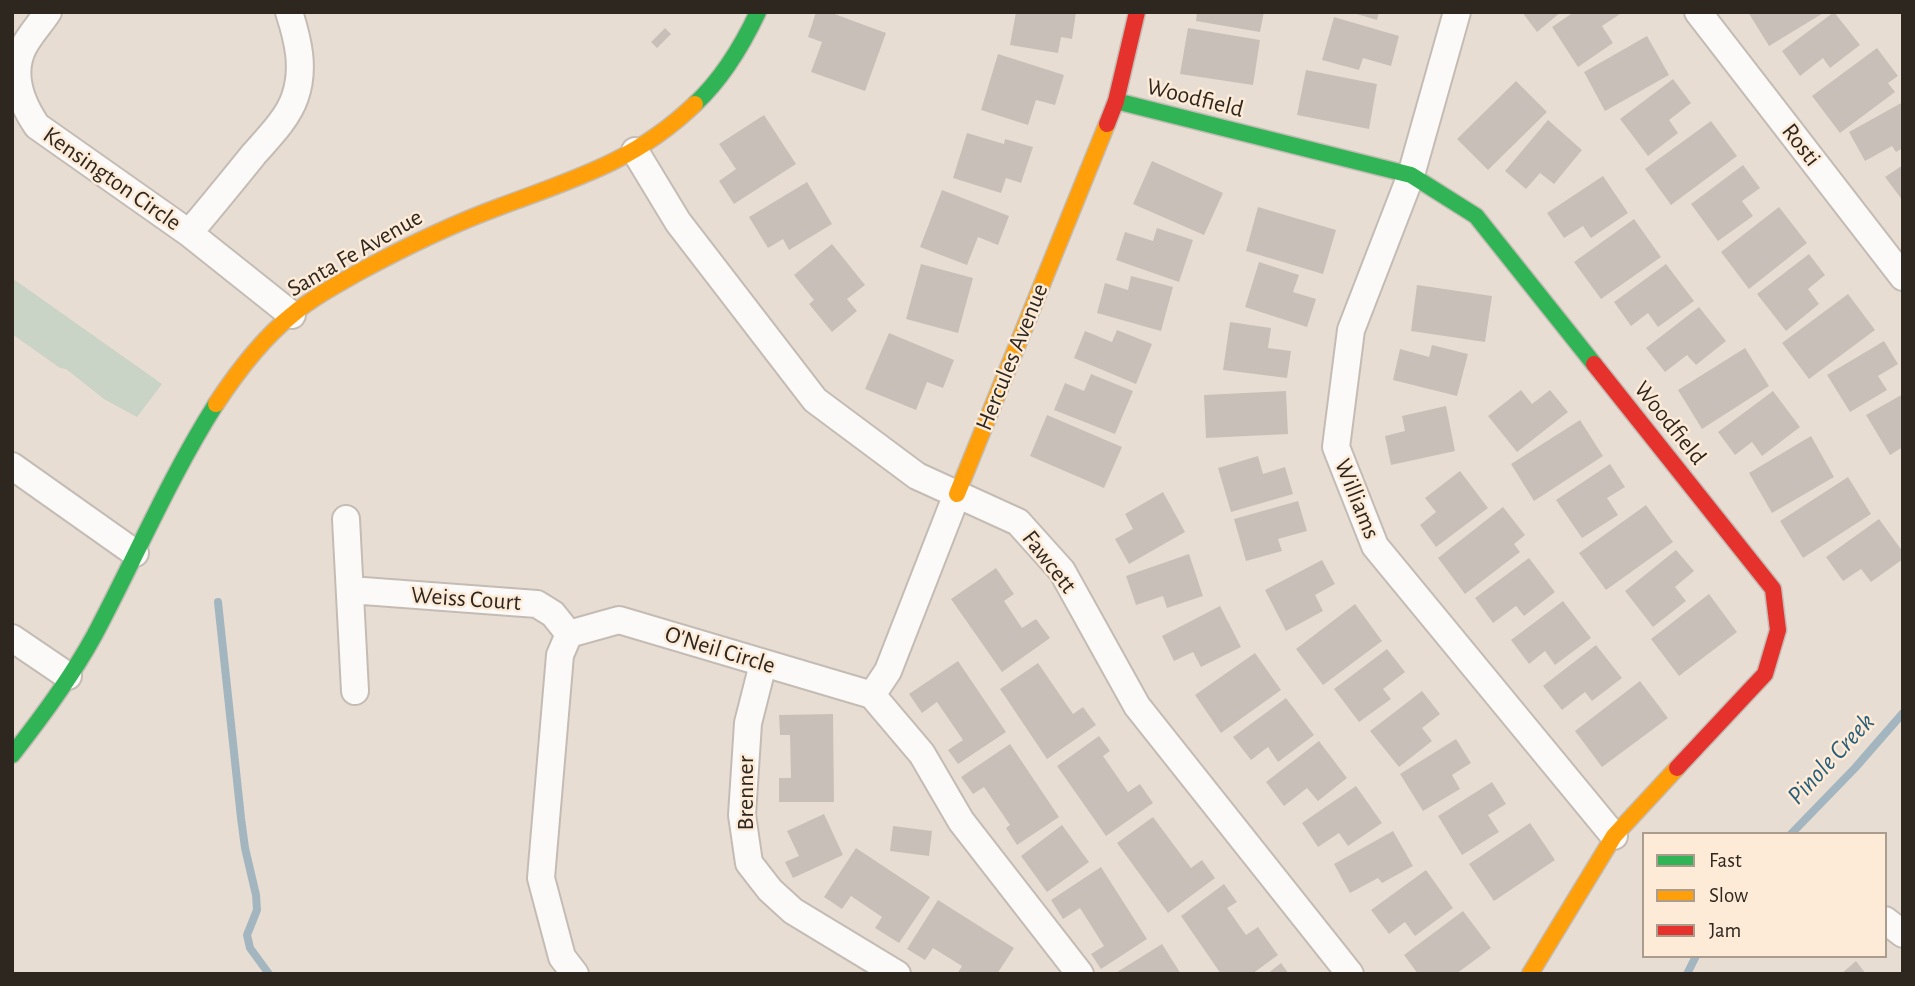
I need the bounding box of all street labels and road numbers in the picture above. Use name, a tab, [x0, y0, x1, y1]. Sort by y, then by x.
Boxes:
street label: Woodfield	[1143, 72, 1247, 124]
street label: Rosti	[1775, 118, 1827, 172]
street label: Kensington Circle	[37, 121, 187, 237]
street label: Santa Fe Avenue	[282, 203, 428, 303]
street label: Hercules Avenue	[969, 279, 1055, 435]
street label: Woodfield	[1628, 375, 1712, 471]
street label: Williams	[1328, 455, 1386, 543]
street label: Fawcett	[1016, 525, 1082, 599]
street label: Weiss Court	[410, 581, 522, 617]
street label: O'Neil Circle	[661, 620, 779, 680]
street label: Brenner	[732, 756, 760, 830]

